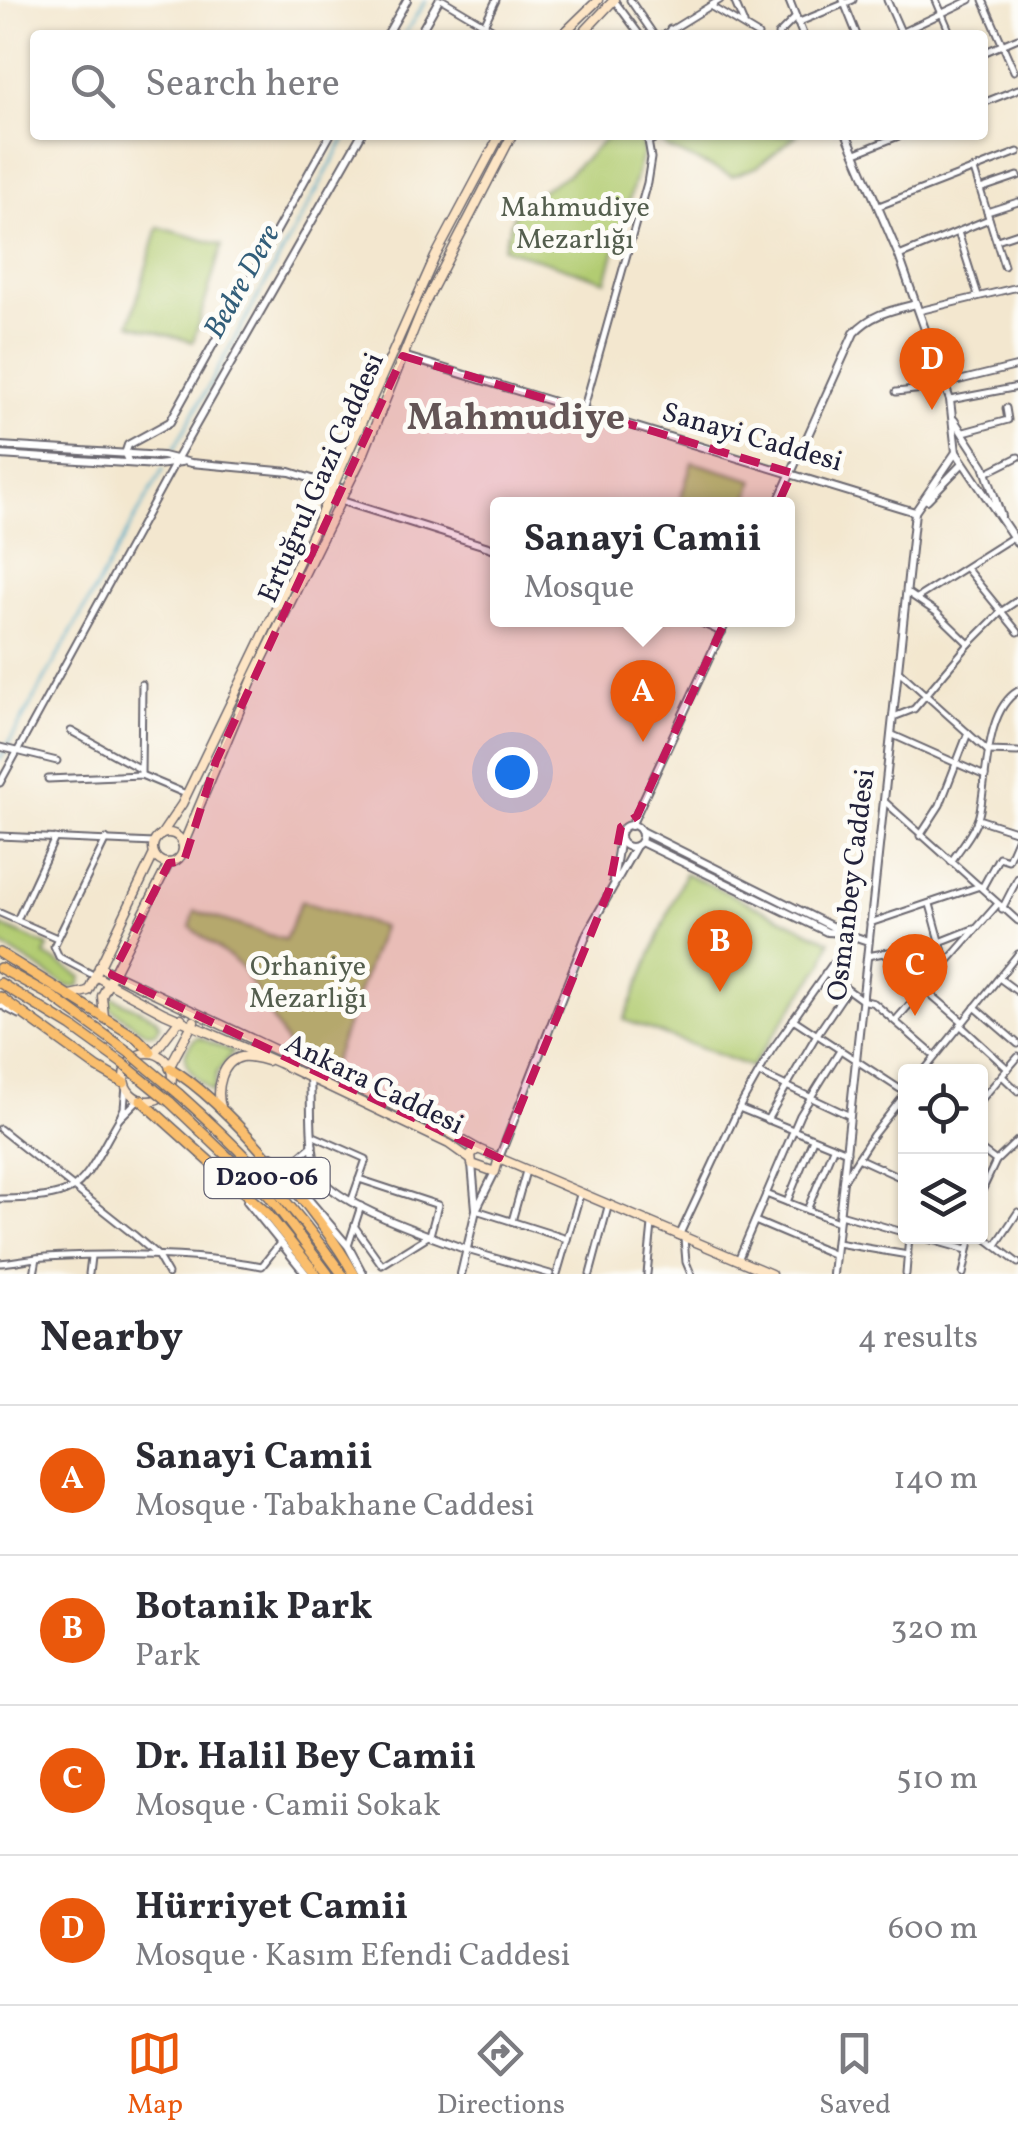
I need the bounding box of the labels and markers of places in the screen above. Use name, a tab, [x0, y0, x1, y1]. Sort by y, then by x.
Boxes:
pin: D	[900, 328, 964, 410]
pin: A	[610, 660, 676, 742]
pin: B	[688, 910, 752, 992]
pin: C	[882, 934, 948, 1016]

